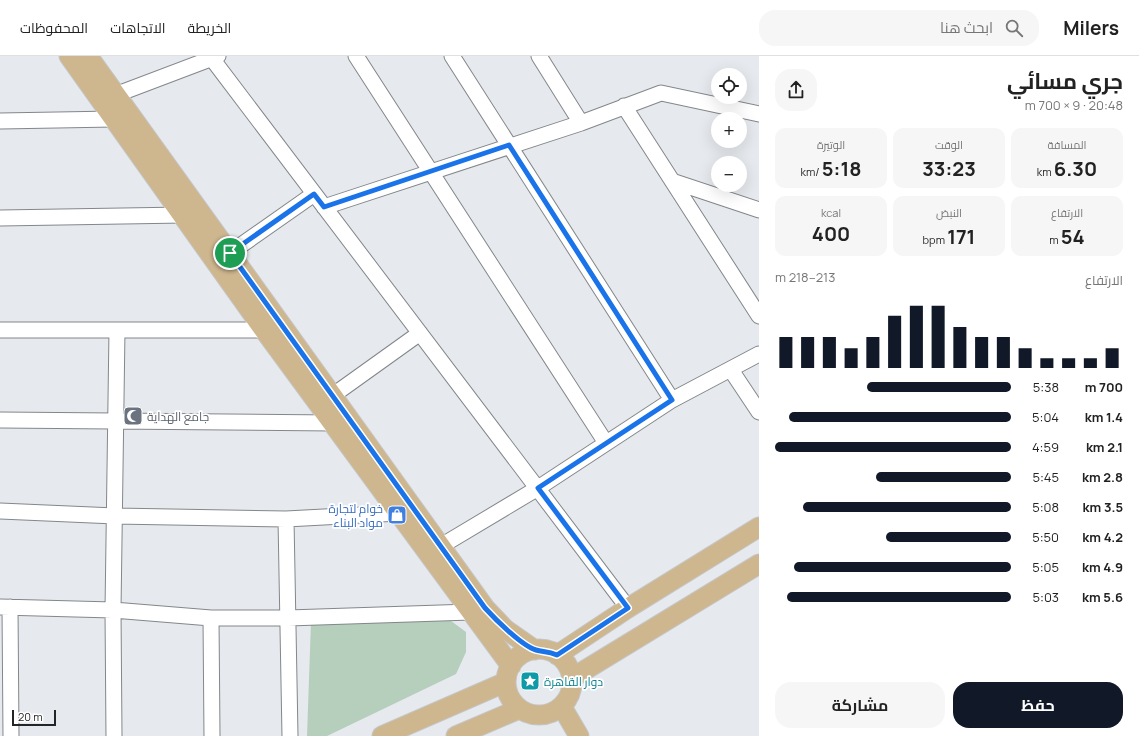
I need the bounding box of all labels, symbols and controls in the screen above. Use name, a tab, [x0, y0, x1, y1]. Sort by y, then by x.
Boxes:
search box	[759, 10, 1039, 46]
text: Milers	[1063, 15, 1119, 41]
text: ابحث هنا	[940, 17, 993, 38]
icon: search	[1003, 17, 1025, 39]
text: المحفوظات	[20, 18, 88, 37]
text: الاتجاهات	[110, 18, 166, 37]
text: الخريطة	[188, 18, 231, 37]
text: جري مسائي	[1007, 66, 1123, 96]
map controls	[711, 68, 747, 192]
button: locate	[711, 68, 747, 104]
button: share	[775, 69, 817, 111]
text: 20:48 · 9 × 700 m	[1025, 96, 1123, 114]
button: +	[711, 112, 747, 148]
text: الوتيرة	[817, 137, 845, 152]
text: الوقت	[935, 137, 963, 152]
text: المسافة	[1047, 137, 1087, 152]
text: 5:18	[822, 155, 861, 182]
text: 33:23	[922, 155, 976, 182]
text: 6.30	[1054, 155, 1097, 182]
button: −	[711, 156, 747, 192]
text: /km	[801, 164, 822, 179]
text: km	[1037, 164, 1054, 179]
text: kcal	[821, 205, 841, 220]
text: النبض	[936, 205, 962, 220]
text: الارتفاع	[1051, 205, 1083, 220]
text: 400	[812, 220, 850, 247]
text: 171	[947, 223, 975, 250]
text: 54	[1061, 223, 1085, 250]
text: bpm	[923, 232, 947, 247]
text: m	[1049, 232, 1061, 247]
pin	[213, 236, 247, 270]
icon: arrive	[219, 242, 241, 264]
text: 213–218 m	[775, 268, 835, 286]
text: الارتفاع	[1085, 271, 1123, 289]
text: 5:38	[1033, 378, 1059, 396]
text: 700 m	[1085, 378, 1123, 396]
mosque icon: جامع الهداية	[122, 405, 144, 427]
place label: جامع الهداية	[147, 408, 209, 425]
text: 5:04	[1032, 408, 1059, 426]
text: 1.4 km	[1085, 408, 1123, 426]
text: 4:59	[1032, 438, 1059, 456]
text: 2.1 km	[1086, 438, 1123, 456]
text: 5:45	[1032, 468, 1059, 486]
text: 2.8 km	[1082, 468, 1123, 486]
text: 5:08	[1032, 498, 1059, 516]
text: 3.5 km	[1083, 498, 1123, 516]
place label: خوام لتجارة مواد البناء	[328, 500, 383, 531]
shop icon: خوام لتجارة مواد البناء	[386, 504, 408, 526]
text: 5:50	[1032, 528, 1059, 546]
text: 4.2 km	[1082, 528, 1123, 546]
text: 5:05	[1032, 558, 1059, 576]
text: 4.9 km	[1082, 558, 1123, 576]
text: 5:03	[1032, 588, 1059, 606]
text: 5.6 km	[1082, 588, 1123, 606]
place icon: دوار القاهرة	[519, 670, 541, 692]
place label: دوار القاهرة	[544, 673, 603, 690]
button: مشاركة	[775, 682, 945, 728]
button: حفظ	[953, 682, 1123, 728]
scale bar	[12, 708, 56, 727]
text: 20 m	[18, 709, 43, 724]

